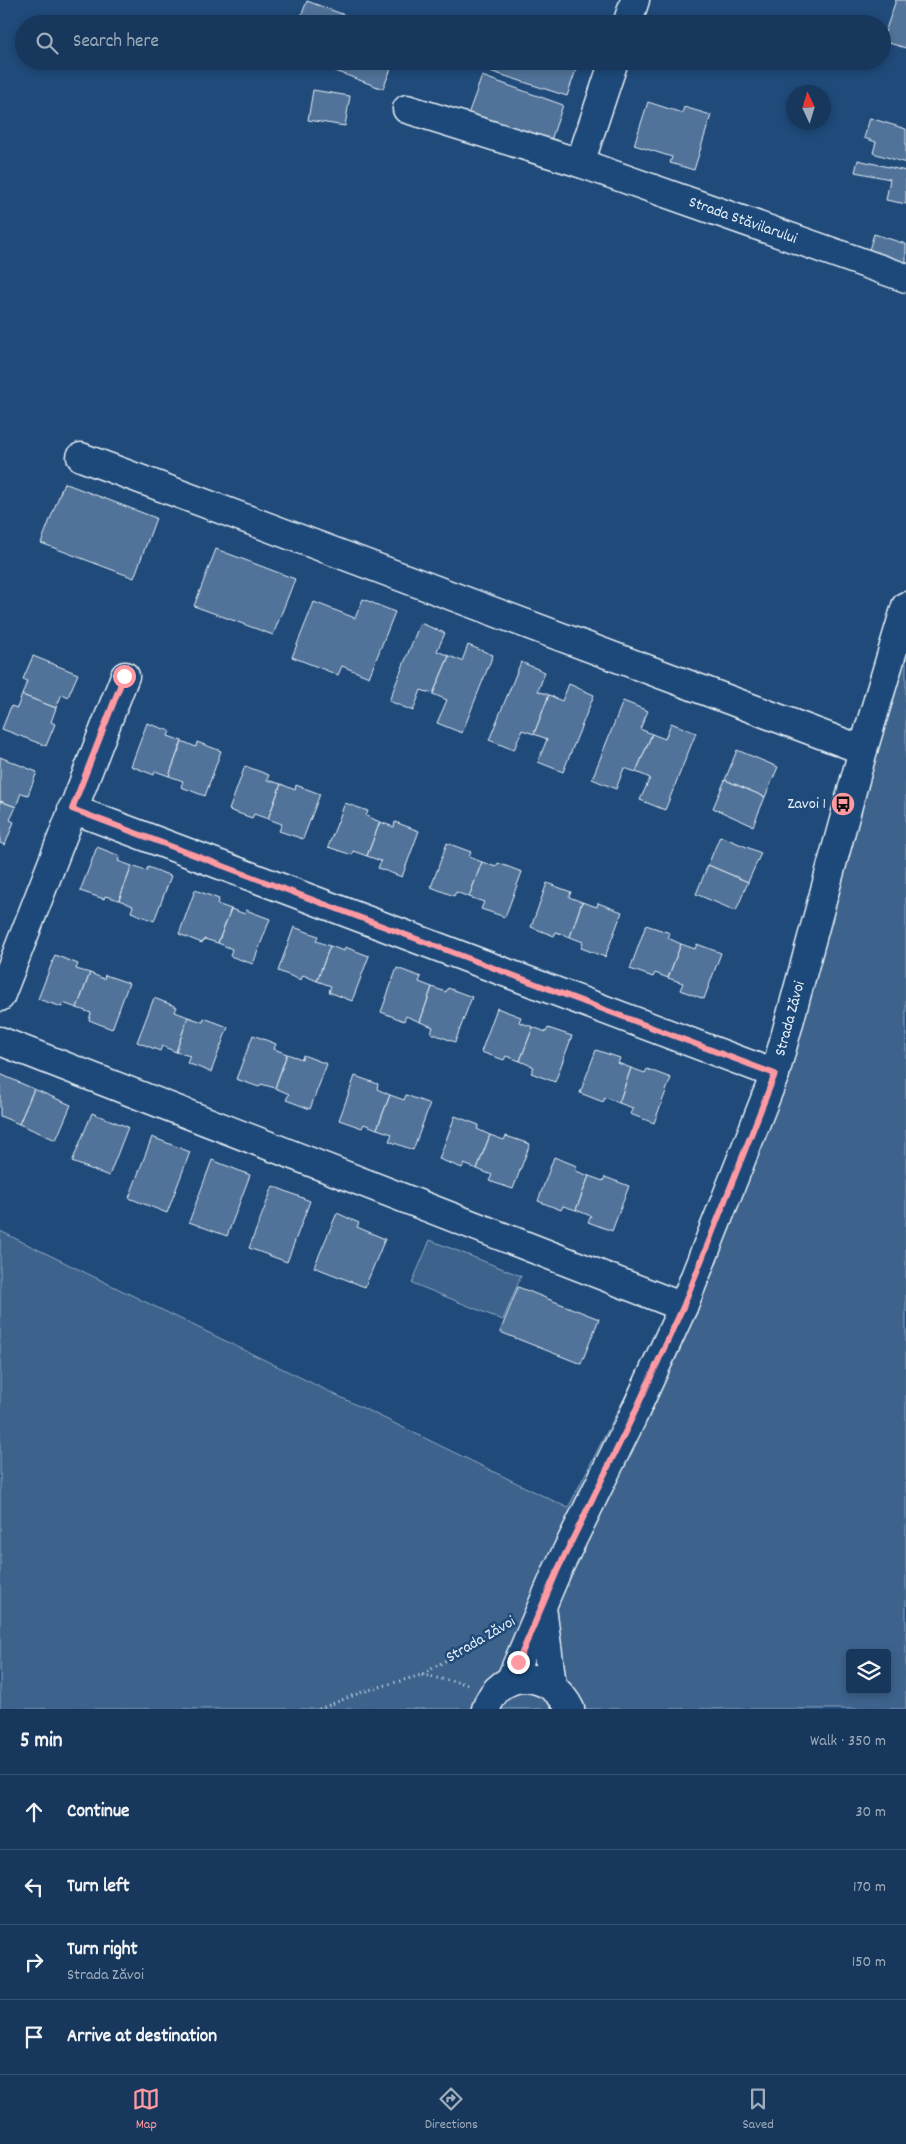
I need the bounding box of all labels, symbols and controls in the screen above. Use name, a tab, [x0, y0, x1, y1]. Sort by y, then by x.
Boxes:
search box	[15, 15, 891, 70]
icon: search	[33, 29, 61, 57]
text: Search here	[73, 29, 159, 56]
north arrow	[786, 85, 831, 130]
street label: Strada Stăvilarului	[686, 191, 800, 250]
route start	[113, 665, 136, 688]
bus stop icon: Zavoi 1	[830, 791, 856, 817]
place label: Zavoi 1	[788, 793, 826, 816]
street label: Strada Zăvoi	[769, 978, 811, 1059]
street label: Strada Zăvoi	[442, 1611, 520, 1669]
map controls	[846, 1649, 891, 1694]
button: layers	[846, 1649, 891, 1694]
route end	[507, 1651, 530, 1674]
text: 5 min	[20, 1727, 63, 1757]
text: Walk · 350 m	[810, 1730, 886, 1753]
icon: ahead	[20, 1798, 48, 1826]
text: Continue	[67, 1799, 129, 1826]
text: 30 m	[856, 1801, 886, 1824]
icon: left	[20, 1873, 48, 1901]
text: Turn left	[67, 1874, 130, 1901]
text: 170 m	[853, 1876, 886, 1899]
text: Turn right	[67, 1937, 138, 1964]
icon: right	[20, 1948, 48, 1976]
text: 150 m	[852, 1951, 886, 1974]
text: Strada Zăvoi	[67, 1964, 144, 1987]
icon: arrive	[20, 2023, 48, 2051]
text: Arrive at destination	[67, 2024, 217, 2051]
tab: Map	[132, 2085, 160, 2135]
tab: Directions	[425, 2085, 478, 2135]
tab: Saved	[742, 2085, 774, 2135]

